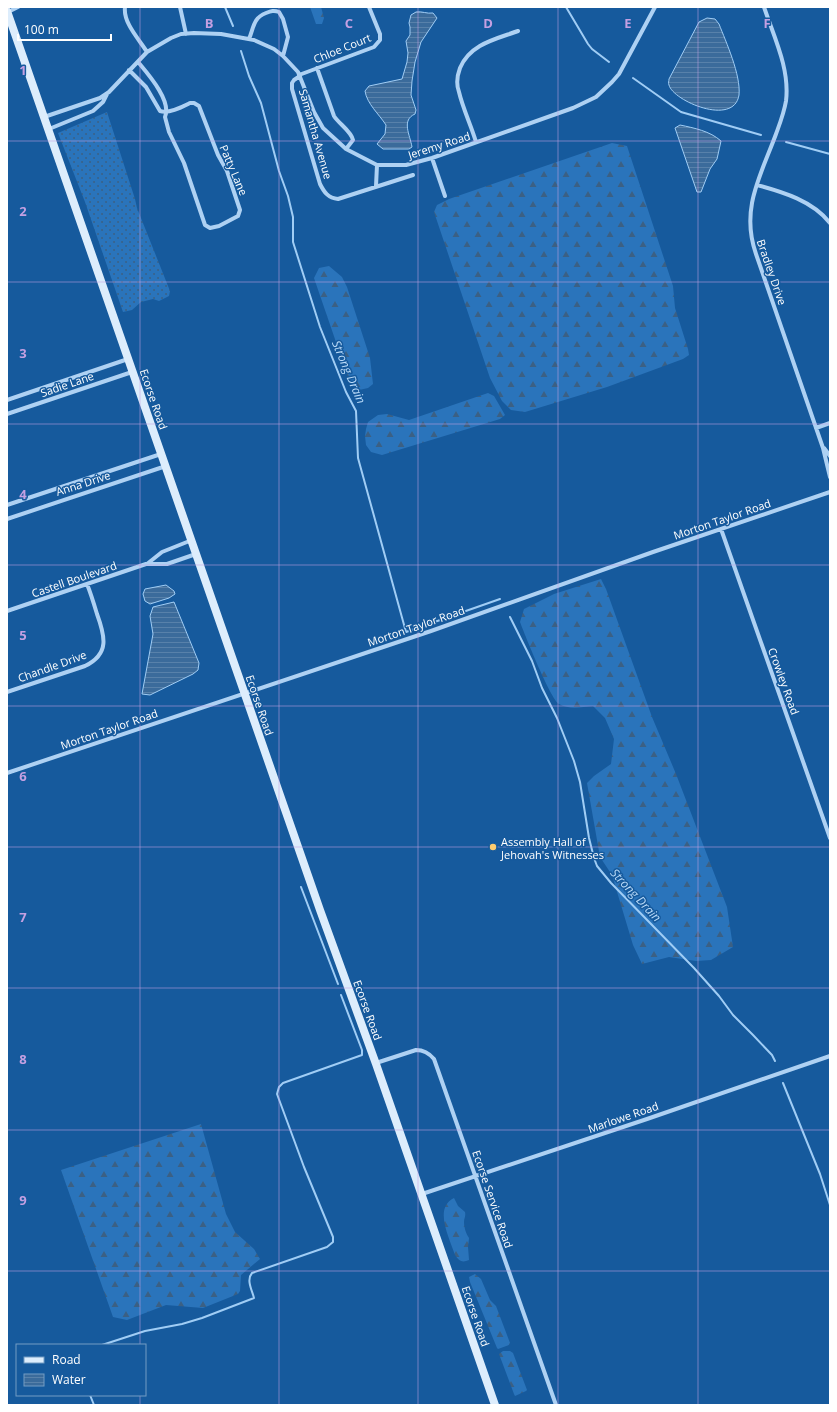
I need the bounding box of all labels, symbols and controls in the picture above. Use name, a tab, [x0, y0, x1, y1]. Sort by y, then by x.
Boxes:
text: B	[205, 14, 214, 32]
text: C	[345, 14, 353, 32]
text: D	[483, 14, 493, 32]
text: E	[624, 14, 632, 32]
text: F	[763, 14, 771, 32]
scale bar	[18, 16, 111, 42]
text: 100 m	[24, 21, 59, 38]
street label: Chloe Court	[311, 30, 373, 66]
text: 1	[19, 61, 27, 79]
street label: Samantha Avenue	[296, 87, 336, 181]
street label: Jeremy Road	[405, 128, 472, 162]
street label: Patty Lane	[217, 142, 251, 198]
text: 2	[19, 202, 27, 220]
street label: Bradley Drive	[754, 237, 790, 307]
water label: Strong Drain	[328, 338, 370, 406]
text: 3	[19, 344, 27, 362]
street label: Ecorse Road	[137, 367, 171, 431]
street label: Sadie Lane	[38, 368, 96, 400]
street label: Anna Drive	[54, 467, 112, 499]
text: 4	[19, 485, 27, 503]
street label: Morton Taylor Road	[671, 495, 773, 543]
street label: Castell Boulevard	[29, 557, 119, 601]
street label: Morton Taylor Road	[365, 602, 467, 650]
text: 5	[19, 626, 27, 644]
street label: Crowley Road	[765, 645, 803, 717]
street label: Chandle Drive	[16, 647, 88, 685]
street label: Ecorse Road	[243, 673, 277, 737]
street label: Morton Taylor Road	[58, 705, 160, 753]
text: 6	[19, 767, 27, 785]
place label: Assembly Hall of Jehovah's Witnesses	[500, 834, 604, 862]
marker: Assembly Hall of Jehovah's Witnesses	[488, 842, 498, 852]
water label: Strong Drain	[607, 865, 665, 925]
text: 7	[19, 908, 27, 926]
street label: Ecorse Road	[350, 978, 386, 1042]
text: 8	[19, 1050, 27, 1068]
street label: Marlowe Road	[586, 1098, 660, 1136]
street label: Ecorse Service Road	[469, 1148, 517, 1250]
text: 9	[19, 1191, 27, 1209]
street label: Ecorse Road	[459, 1284, 493, 1348]
legend	[16, 1344, 146, 1396]
text: Road	[52, 1351, 81, 1368]
text: Water	[52, 1371, 86, 1388]

